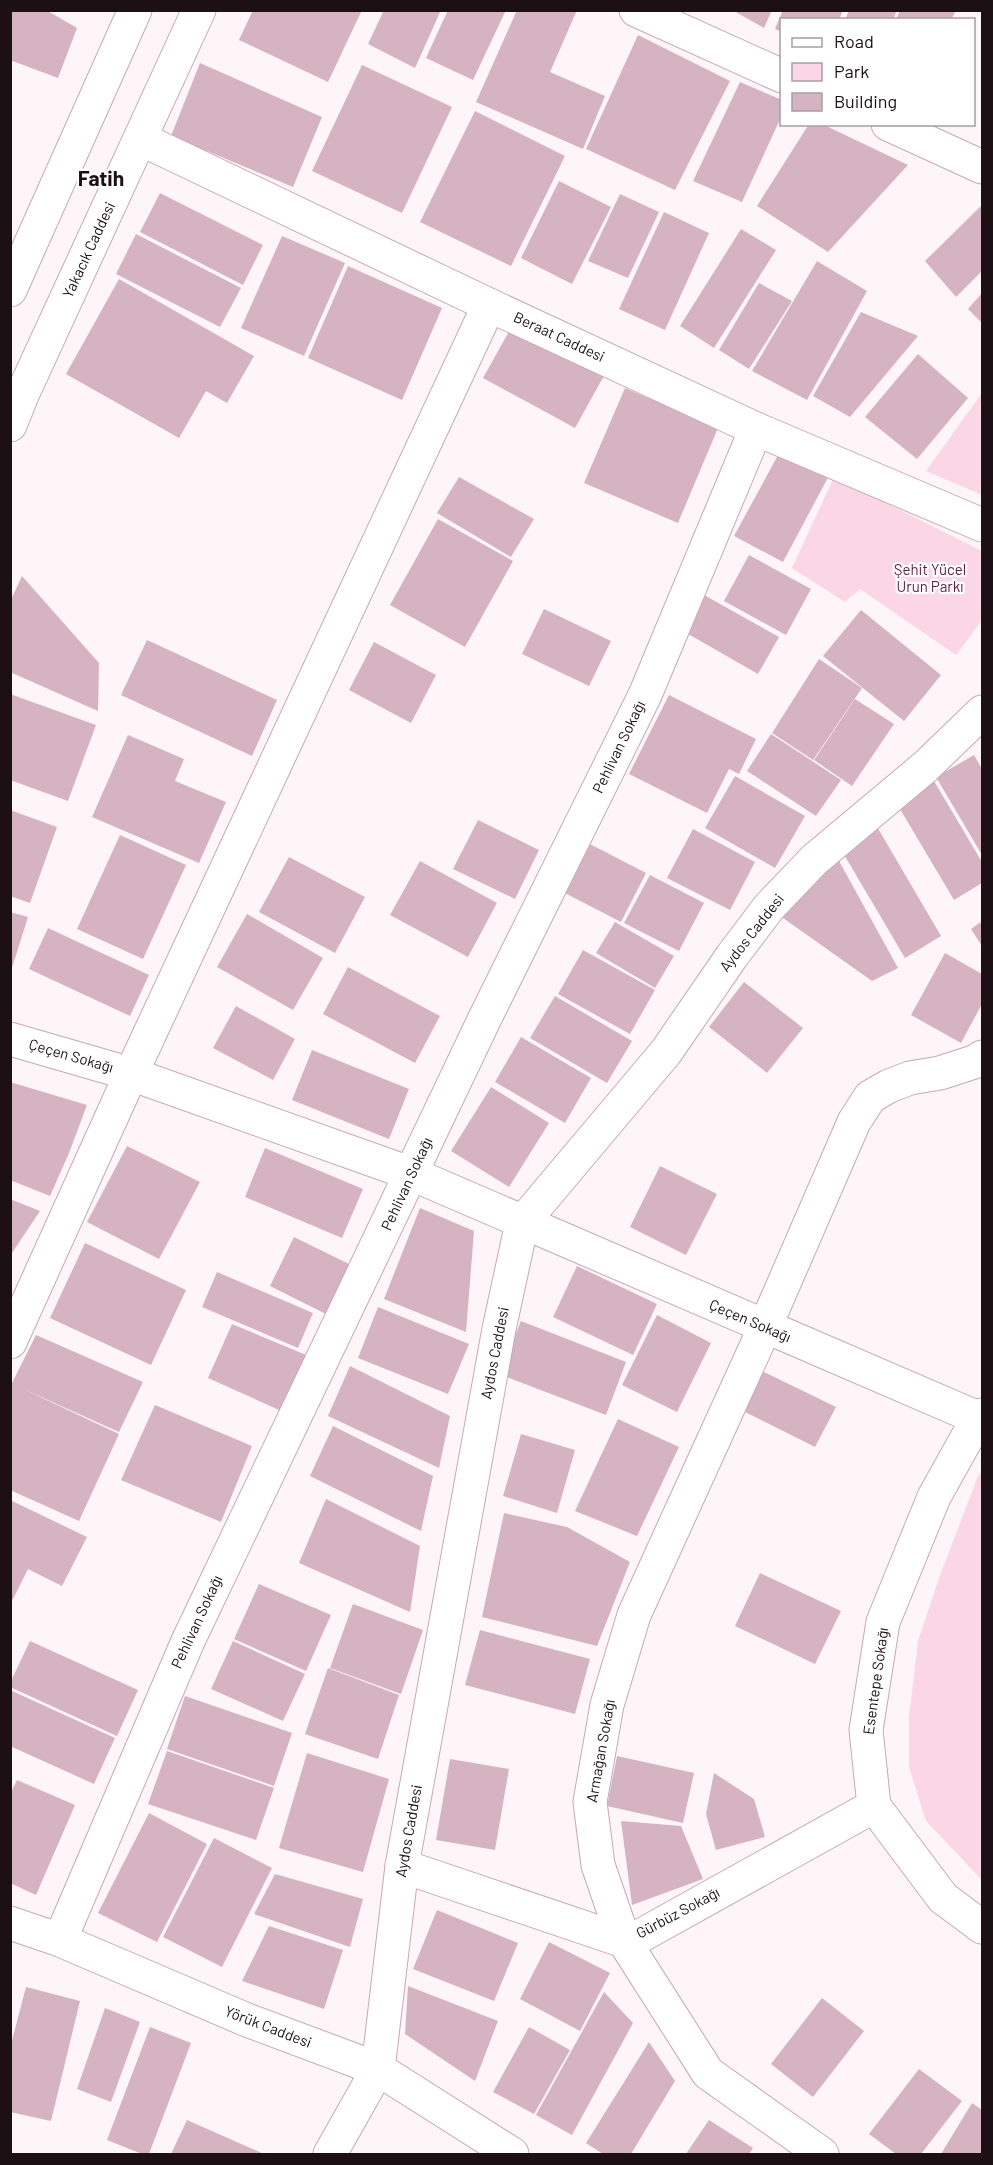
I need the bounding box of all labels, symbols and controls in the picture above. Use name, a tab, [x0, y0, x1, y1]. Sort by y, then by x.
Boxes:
legend	[780, 18, 975, 126]
text: Road	[834, 30, 874, 52]
text: Park	[834, 60, 869, 82]
text: Building	[834, 90, 897, 112]
district label: Fatih	[78, 165, 124, 190]
street label: Yakacık Caddesi	[58, 199, 118, 301]
street label: Beraat Caddesi	[511, 307, 608, 365]
park label: Şehit Yücel Urun Parkı	[894, 560, 966, 595]
street label: Pehlivan Sokağı	[588, 697, 648, 796]
street label: Aydos Caddesi	[715, 890, 787, 975]
street label: Çeçen Sokağı	[27, 1034, 116, 1076]
street label: Pehlivan Sokağı	[377, 1134, 436, 1233]
street label: Çeçen Sokağı	[707, 1295, 794, 1345]
street label: Aydos Caddesi	[476, 1305, 512, 1401]
street label: Pehlivan Sokağı	[167, 1572, 226, 1671]
street label: Esentepe Sokağı	[859, 1626, 891, 1736]
street label: Armağan Sokağı	[582, 1698, 618, 1804]
street label: Aydos Caddesi	[391, 1783, 425, 1879]
street label: Gürbüz Sokağı	[633, 1883, 722, 1942]
street label: Yörük Caddesi	[222, 2001, 314, 2051]

